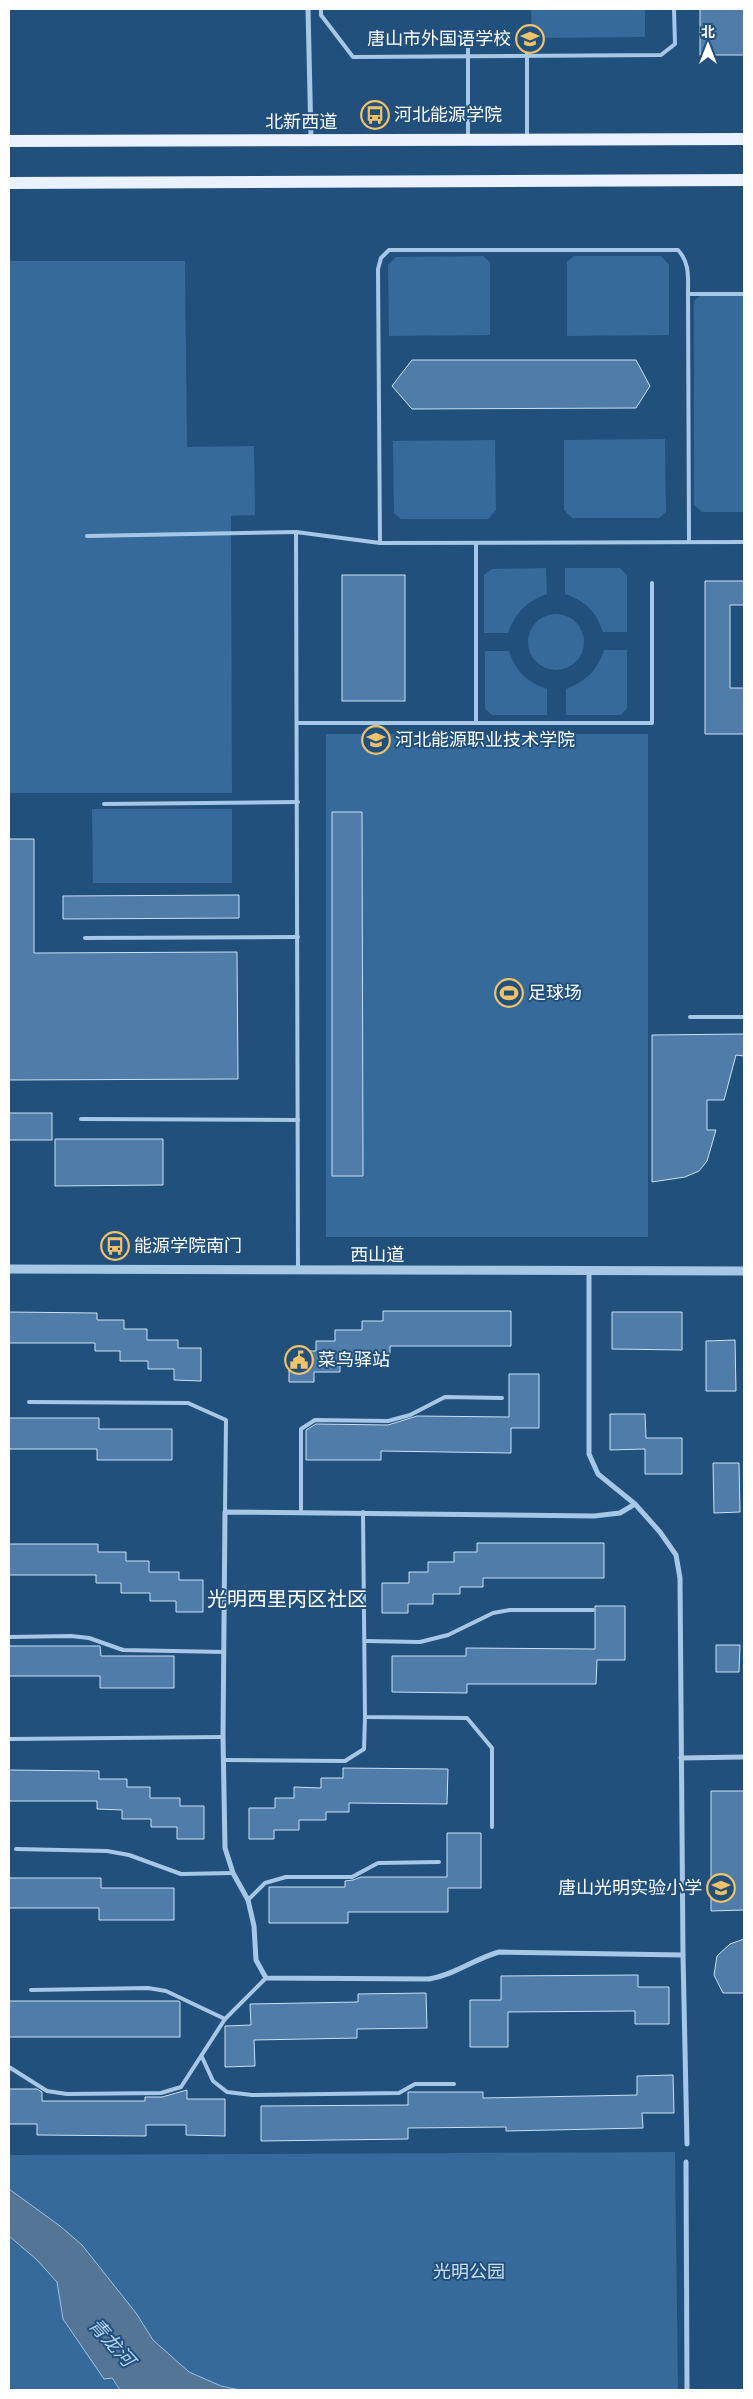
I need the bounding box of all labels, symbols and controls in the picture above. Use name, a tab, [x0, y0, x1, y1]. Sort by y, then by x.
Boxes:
north arrow	[683, 20, 733, 70]
text: 北	[701, 23, 715, 41]
school or university icon: 唐山市外国语学校	[515, 24, 545, 54]
place label: 唐山市外国语学校	[367, 27, 511, 50]
bus stop icon: 河北能源学院	[360, 100, 390, 130]
place label: 河北能源学院	[394, 103, 502, 126]
street label: 北新西道	[265, 110, 337, 133]
school or university icon: 河北能源职业技术学院	[361, 725, 391, 755]
place label: 河北能源职业技术学院	[395, 728, 575, 751]
sports icon: 足球场	[494, 978, 524, 1008]
place label: 足球场	[528, 981, 582, 1004]
bus stop icon: 能源学院南门	[100, 1231, 130, 1261]
place label: 能源学院南门	[134, 1234, 242, 1257]
street label: 西山道	[350, 1243, 404, 1266]
public building icon: 菜鸟驿站	[284, 1345, 314, 1375]
place label: 菜鸟驿站	[318, 1348, 390, 1371]
district label: 光明西里丙区社区	[207, 1586, 367, 1612]
school or university icon: 唐山光明实验小学	[706, 1873, 736, 1903]
place label: 唐山光明实验小学	[558, 1876, 702, 1899]
park label: 光明公园	[433, 2260, 505, 2283]
water label: 青龙河	[83, 2313, 143, 2375]

